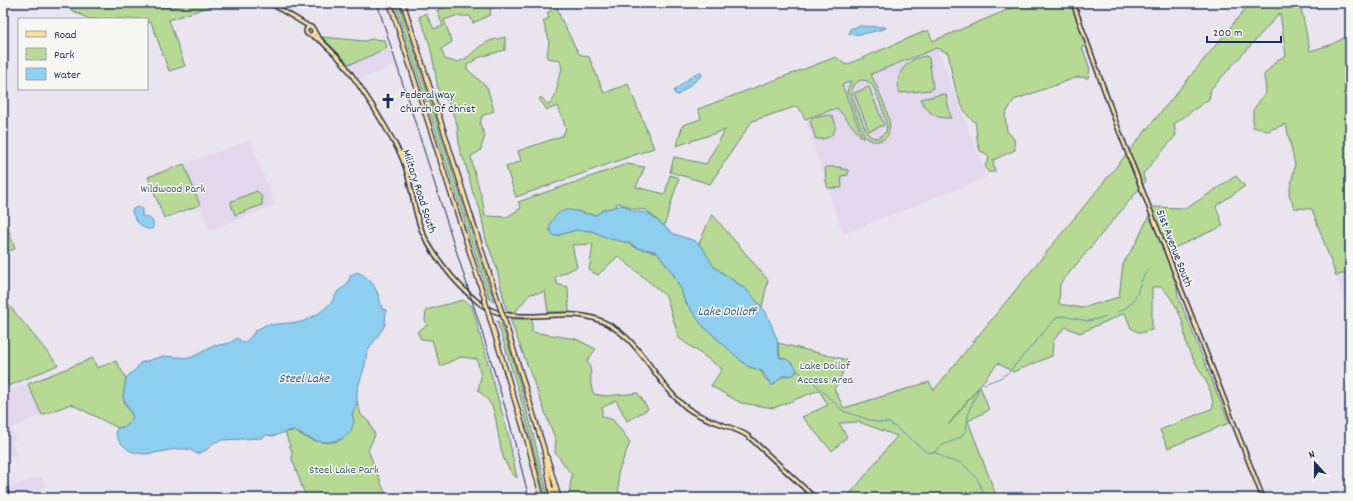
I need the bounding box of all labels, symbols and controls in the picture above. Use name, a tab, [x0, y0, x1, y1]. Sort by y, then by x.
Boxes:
legend	[18, 18, 148, 90]
scale bar	[1207, 18, 1281, 44]
text: 200 m	[1213, 25, 1242, 42]
text: Road	[54, 27, 76, 44]
text: Park	[54, 47, 75, 64]
text: Water	[54, 67, 81, 84]
place label: Federal Way Church Of Christ	[400, 87, 476, 118]
church icon: Federal Way Church Of Christ	[379, 92, 397, 110]
street label: Military Road South	[397, 147, 440, 236]
park label: Wildwood Park	[141, 181, 205, 198]
street label: 51st Avenue South	[1151, 207, 1196, 290]
water label: Lake Dolloff	[698, 303, 759, 322]
park label: Lake Dollof Access Area	[797, 358, 853, 389]
water label: Steel Lake	[279, 370, 331, 389]
north arrow	[1295, 443, 1335, 483]
text: N	[1307, 447, 1318, 464]
park label: Steel Lake Park	[309, 462, 379, 479]

